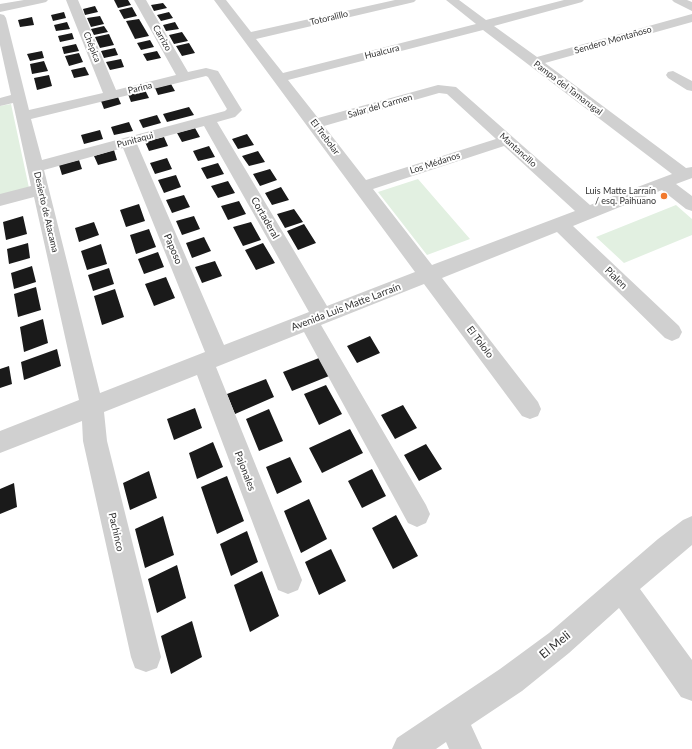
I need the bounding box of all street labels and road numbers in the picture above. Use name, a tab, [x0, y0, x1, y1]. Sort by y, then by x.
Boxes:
street label: Totoralillo	[309, 8, 349, 28]
street label: Carrizo	[150, 23, 174, 53]
street label: Sendero Montañoso	[573, 24, 653, 56]
street label: Chépica	[81, 30, 103, 64]
street label: Hualcura	[364, 42, 400, 62]
street label: Pampa del Tamarugal	[531, 59, 605, 117]
street label: Parina	[127, 80, 153, 96]
street label: Salar del Carmen	[346, 92, 414, 120]
street label: El Trebolar	[308, 117, 342, 157]
street label: Punitaqui	[116, 130, 154, 150]
street label: Mantancillo	[497, 131, 539, 169]
street label: Los Médanos	[409, 150, 461, 176]
street label: Desierto de Atacama	[31, 171, 61, 253]
street label: Cortaderal	[248, 195, 282, 241]
street label: Paposo	[161, 232, 185, 266]
street label: Pialen	[602, 264, 630, 292]
street label: Avenida Luis Matte Larraín	[289, 281, 403, 333]
street label: El Tololo	[464, 324, 496, 360]
street label: Pajonales	[232, 450, 258, 492]
street label: Pachinco	[106, 511, 126, 553]
street label: El Meli	[537, 628, 573, 662]

